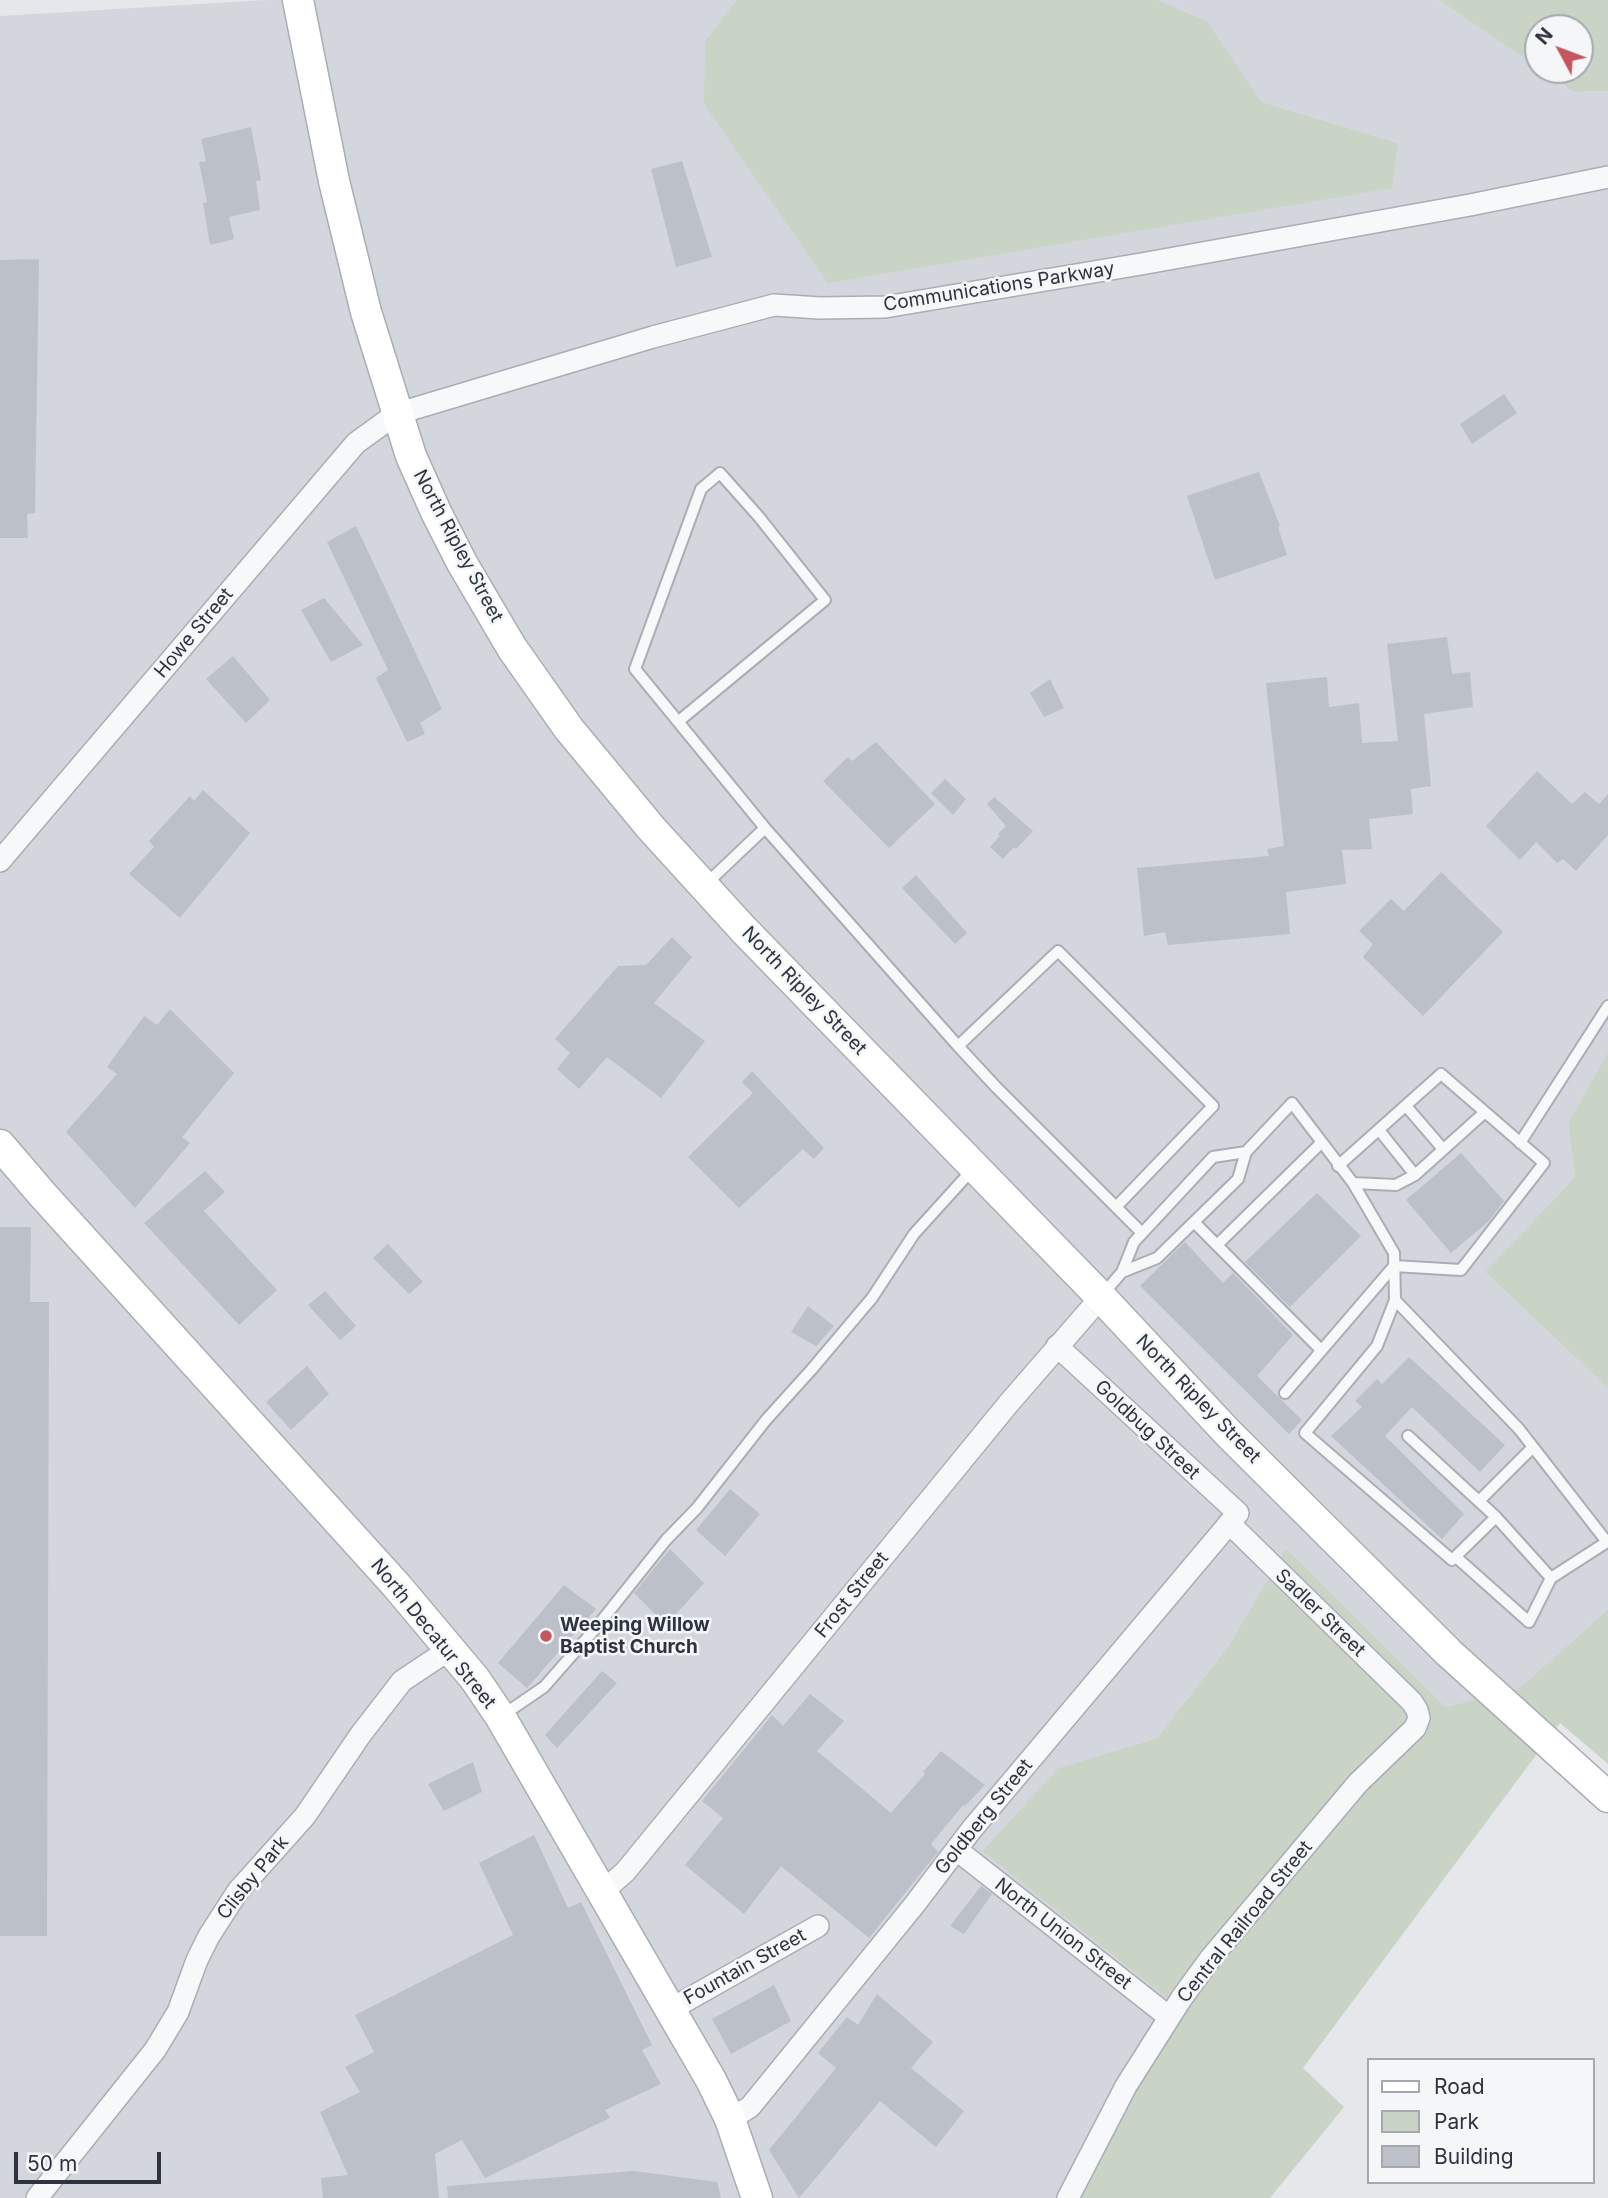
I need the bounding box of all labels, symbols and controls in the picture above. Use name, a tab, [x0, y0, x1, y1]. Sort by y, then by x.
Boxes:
north arrow	[1524, 14, 1594, 84]
text: N	[1531, 23, 1558, 49]
street label: Communications Parkway	[882, 257, 1116, 317]
street label: North Ripley Street	[408, 466, 508, 626]
street label: Howe Street	[150, 583, 238, 683]
street label: North Ripley Street	[737, 922, 871, 1060]
street label: North Ripley Street	[1131, 1330, 1265, 1468]
street label: Goldbug Street	[1090, 1376, 1204, 1484]
street label: Frost Street	[810, 1547, 894, 1643]
street label: North Decatur Street	[366, 1555, 500, 1713]
street label: Sadler Street	[1270, 1564, 1370, 1662]
place label: Weeping Willow Baptist Church	[560, 1614, 710, 1658]
marker: Weeping Willow Baptist Church	[538, 1628, 554, 1644]
street label: Goldberg Street	[930, 1755, 1038, 1879]
street label: Clisby Park	[212, 1832, 294, 1924]
street label: Central Railroad Street	[1173, 1836, 1317, 2008]
street label: North Union Street	[990, 1873, 1136, 1995]
street label: Fountain Street	[680, 1924, 810, 2010]
legend	[1366, 2058, 1594, 2184]
text: Road	[1434, 2074, 1485, 2099]
text: Park	[1434, 2109, 1479, 2134]
scale bar	[18, 2138, 164, 2182]
text: Building	[1434, 2144, 1514, 2169]
text: 50 m	[27, 2151, 77, 2176]

